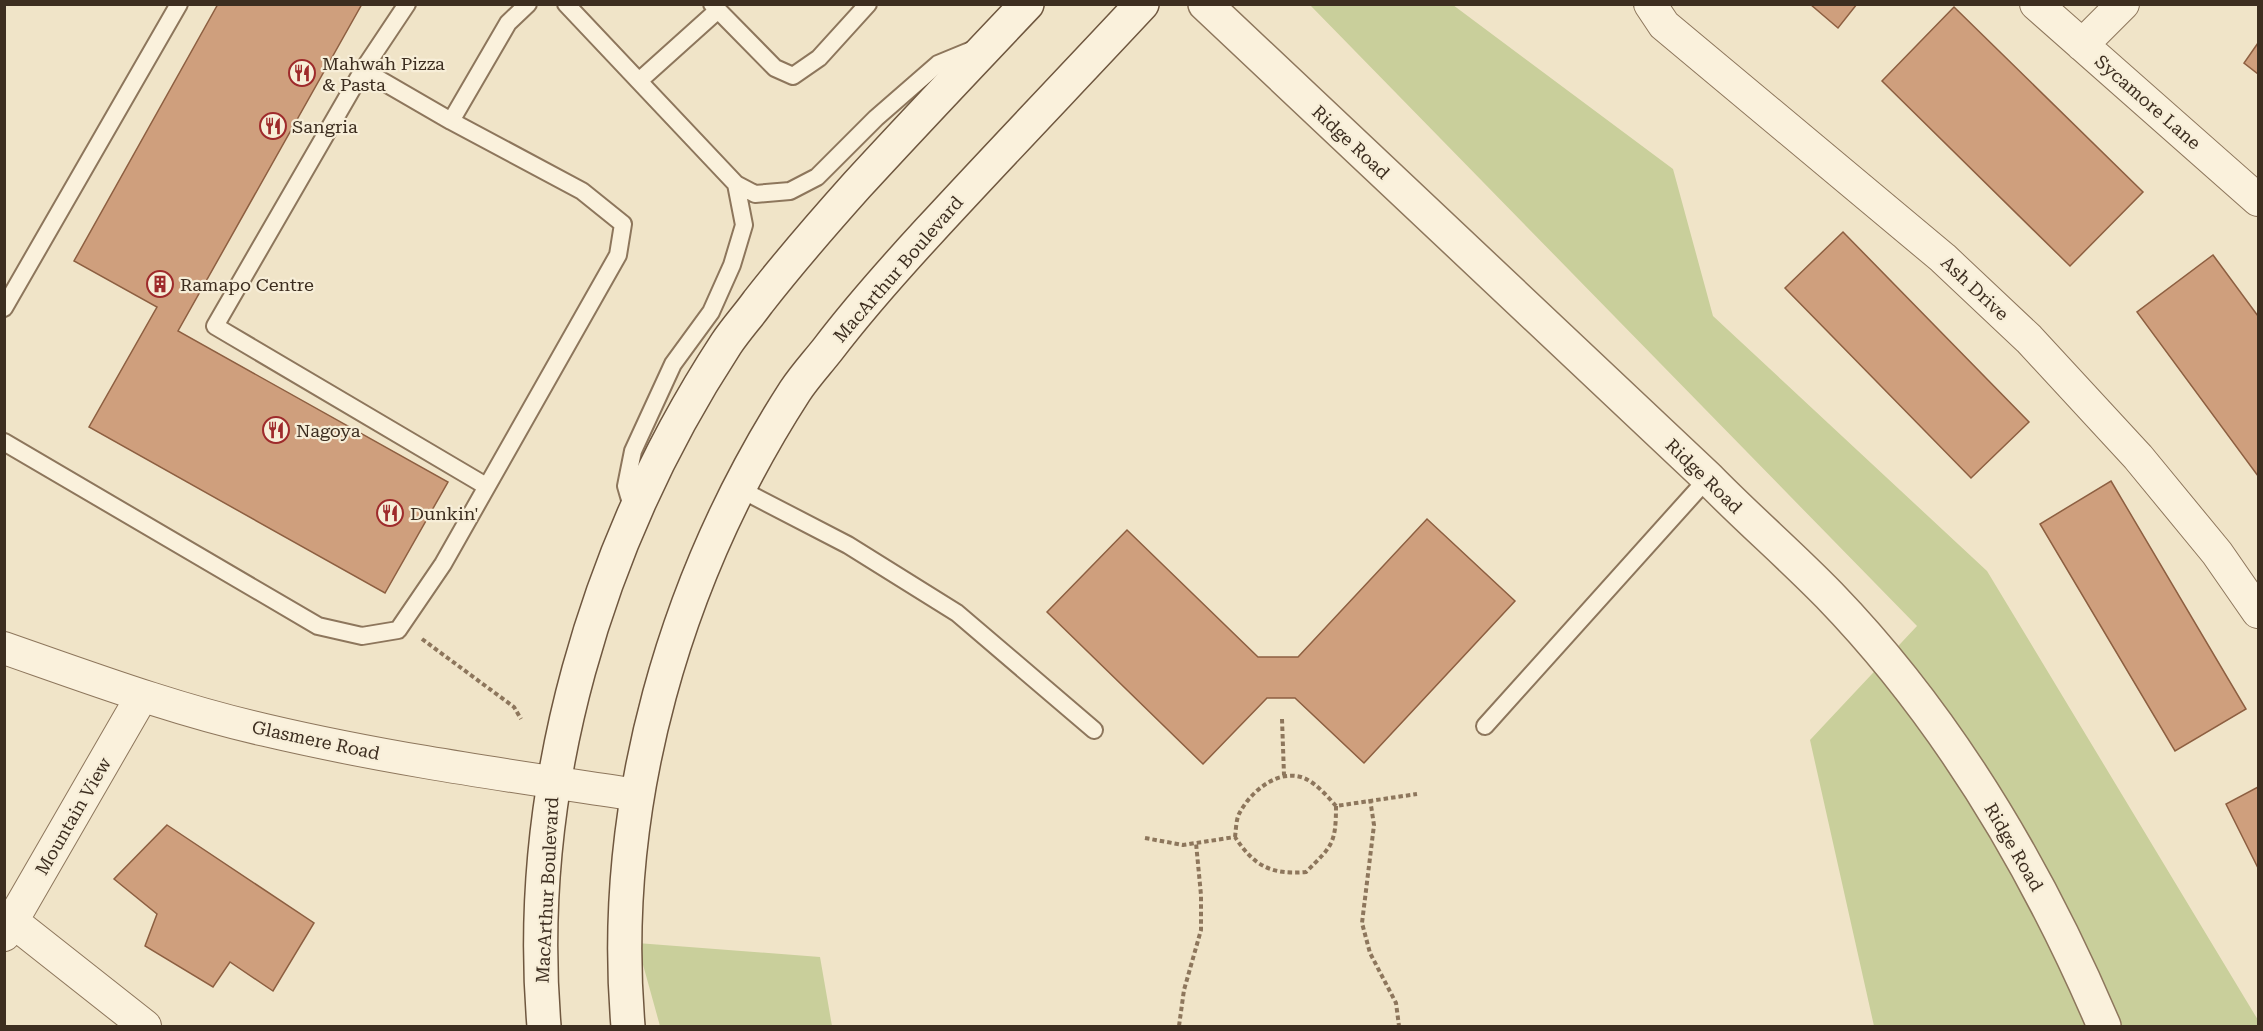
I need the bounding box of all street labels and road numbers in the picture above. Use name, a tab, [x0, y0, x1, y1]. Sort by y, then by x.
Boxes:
street label: Sycamore Lane	[2091, 51, 2205, 154]
street label: Ridge Road	[1308, 101, 1394, 183]
street label: MacArthur Boulevard	[829, 191, 967, 346]
street label: Ash Drive	[1937, 252, 2013, 325]
street label: Ridge Road	[1661, 434, 1747, 518]
street label: Glasmere Road	[250, 716, 382, 764]
street label: Mountain View	[31, 753, 115, 878]
street label: MacArthur Boulevard	[532, 796, 562, 984]
street label: Ridge Road	[1980, 799, 2048, 895]

